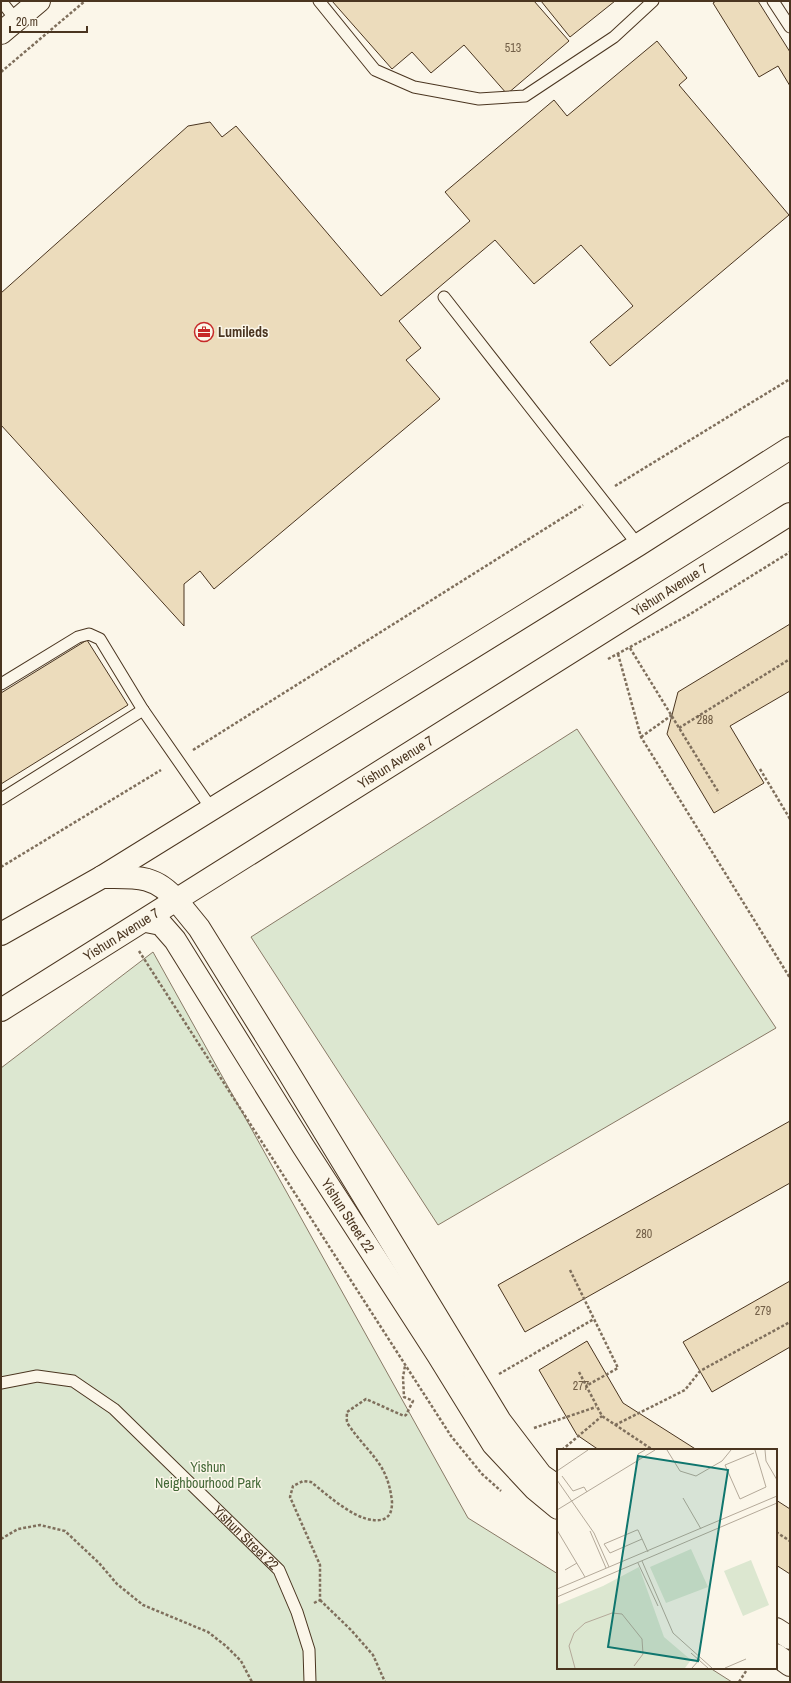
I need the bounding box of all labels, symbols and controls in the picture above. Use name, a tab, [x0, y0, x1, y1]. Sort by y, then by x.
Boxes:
scale bar	[10, 8, 87, 34]
text: 20 m	[16, 14, 38, 30]
house number: 513	[505, 40, 521, 56]
office icon: Lumileds	[193, 321, 215, 343]
place label: Lumileds	[218, 323, 268, 341]
street label: Yishun Avenue 7	[628, 559, 711, 620]
house number: 288	[697, 712, 713, 728]
street label: Yishun Avenue 7	[354, 731, 437, 793]
street label: Yishun Avenue 7	[80, 904, 163, 965]
street label: Yishun Street 22	[317, 1175, 379, 1256]
house number: 280	[636, 1226, 652, 1242]
house number: 279	[755, 1303, 771, 1319]
house number: 277	[573, 1378, 590, 1394]
inset map	[557, 1449, 777, 1669]
park label: Yishun Neighbourhood Park	[155, 1458, 261, 1492]
street label: Yishun Street 22	[209, 1502, 283, 1574]

